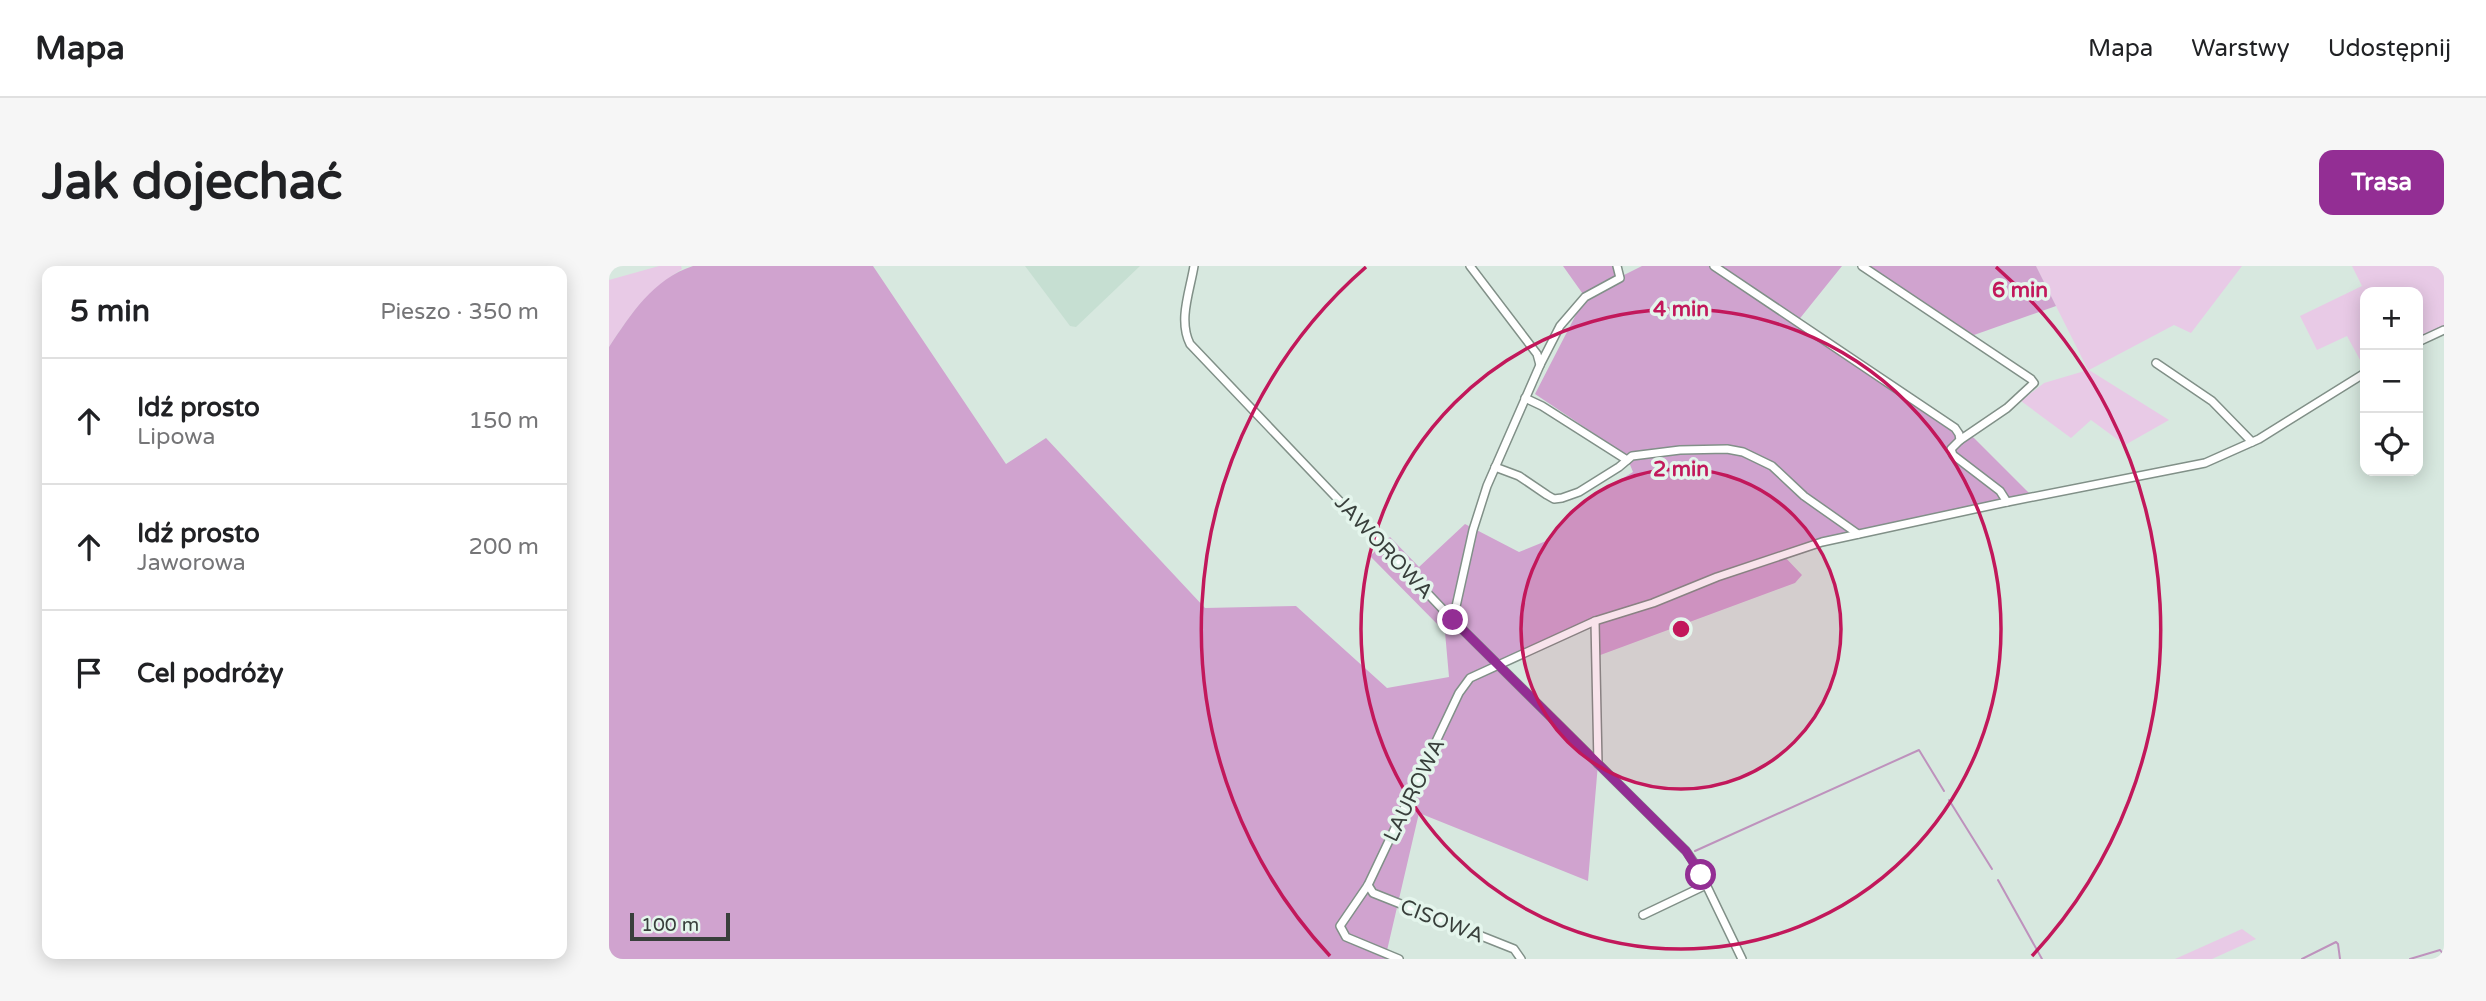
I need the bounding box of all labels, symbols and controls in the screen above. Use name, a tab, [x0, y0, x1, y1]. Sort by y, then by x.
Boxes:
text: Mapa	[35, 29, 125, 68]
text: Mapa	[2088, 34, 2153, 63]
text: Warstwy	[2191, 34, 2290, 63]
text: Udostępnij	[2328, 34, 2451, 63]
button: Trasa	[2319, 150, 2444, 215]
text: Jak dojechać	[42, 153, 342, 212]
text: 6 min	[1992, 278, 2048, 303]
map controls	[2360, 287, 2423, 476]
button: +	[2360, 287, 2423, 350]
text: 5 min	[70, 293, 150, 330]
text: 4 min	[1653, 297, 1709, 322]
text: Pieszo · 350 m	[380, 298, 539, 326]
button: −	[2360, 350, 2423, 413]
text: Idź prosto	[137, 392, 260, 423]
icon: ahead	[70, 402, 108, 440]
text: 150 m	[469, 407, 539, 435]
button: locate	[2360, 413, 2423, 476]
text: Lipowa	[137, 423, 215, 451]
text: 2 min	[1653, 457, 1709, 482]
street label: JAWOROWA	[1329, 490, 1438, 604]
text: Idź prosto	[137, 518, 260, 549]
icon: ahead	[70, 528, 108, 566]
text: 200 m	[469, 533, 539, 561]
text: Jaworowa	[137, 549, 246, 577]
route end	[1437, 604, 1468, 635]
centre of rings	[1669, 617, 1693, 641]
icon: arrive	[70, 654, 108, 692]
text: Cel podróży	[137, 658, 284, 689]
street label: LAUROWA	[1379, 735, 1450, 846]
route start	[1685, 859, 1716, 890]
street label: CISOWA	[1397, 894, 1487, 949]
scale bar	[630, 910, 730, 942]
text: 100 m	[641, 914, 699, 936]

